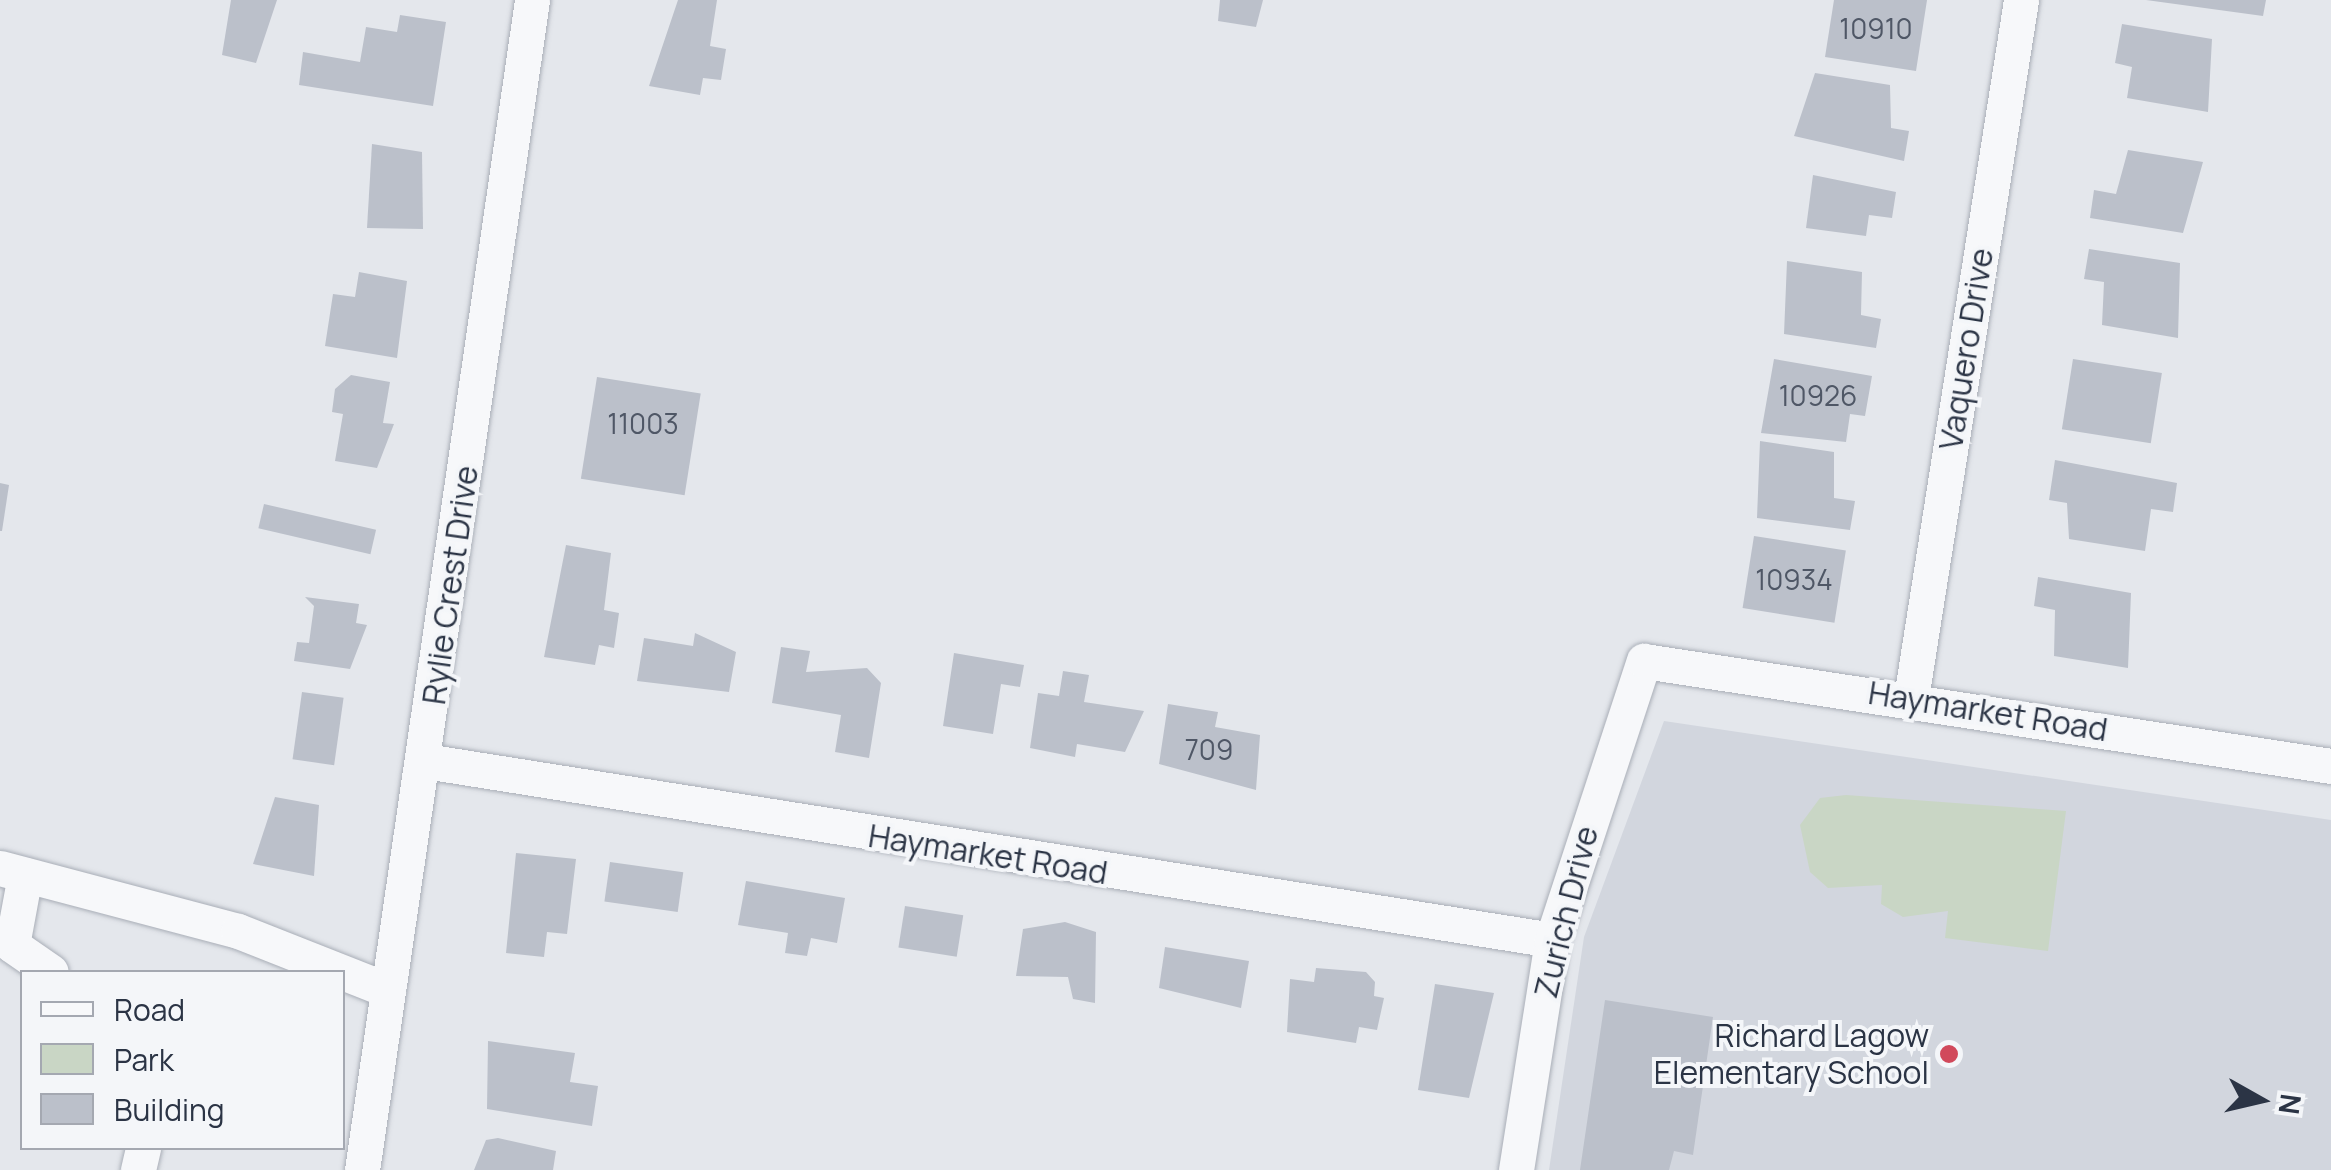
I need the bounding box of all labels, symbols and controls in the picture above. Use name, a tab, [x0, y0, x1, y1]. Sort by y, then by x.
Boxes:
house number: 10910	[1839, 11, 1913, 45]
street label: Vaquero Drive	[1931, 245, 2001, 453]
house number: 10926	[1779, 378, 1857, 412]
house number: 11003	[607, 406, 679, 440]
street label: Rylie Crest Drive	[414, 463, 486, 707]
house number: 10934	[1755, 562, 1833, 596]
street label: Haymarket Road	[1866, 673, 2110, 749]
house number: 709	[1185, 732, 1233, 766]
street label: Haymarket Road	[866, 816, 1110, 892]
street label: Zurich Drive	[1526, 822, 1606, 1002]
legend	[20, 970, 345, 1150]
text: Road	[114, 989, 185, 1030]
place label: Richard Lagow Elementary School	[1654, 1017, 1929, 1092]
text: Park	[114, 1039, 174, 1080]
marker: Richard Lagow Elementary School	[1938, 1043, 1960, 1065]
north arrow	[2211, 1050, 2311, 1150]
text: Building	[114, 1089, 225, 1130]
text: N	[2270, 1092, 2311, 1117]

